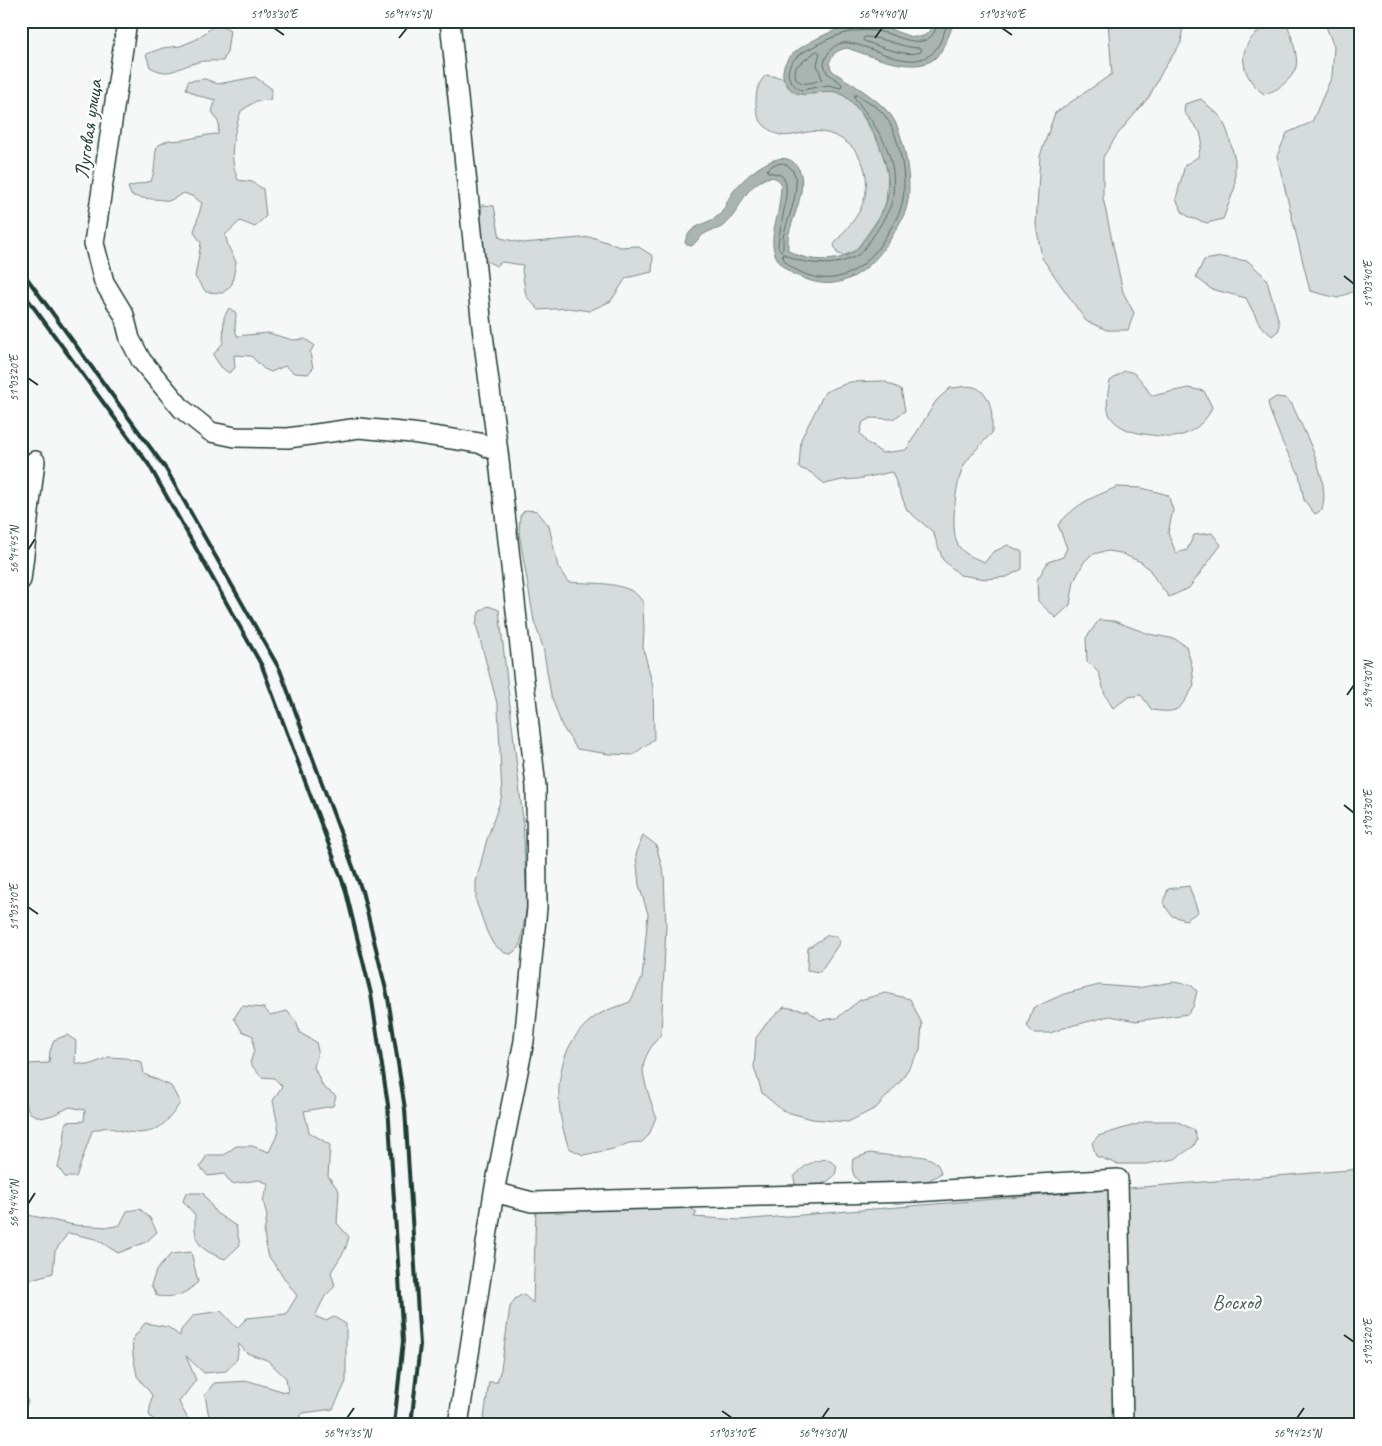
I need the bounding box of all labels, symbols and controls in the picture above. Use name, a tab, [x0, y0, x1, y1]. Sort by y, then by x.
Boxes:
text: 51°03'30"E	[251, 6, 299, 22]
text: 56°14'45"N	[383, 6, 432, 22]
text: 56°14'40"N	[858, 6, 907, 22]
text: 51°03'40"E	[979, 6, 1027, 22]
street label: Луговая улица	[68, 76, 108, 180]
text: 51°03'40"E	[1360, 259, 1376, 307]
text: 51°03'20"E	[6, 353, 22, 401]
text: 56°14'45"N	[6, 525, 22, 574]
text: 56°14'30"N	[1360, 660, 1376, 709]
text: 51°03'30"E	[1360, 788, 1376, 836]
text: 51°03'10"E	[6, 882, 22, 930]
text: 56°14'40"N	[6, 1179, 22, 1228]
park label: Восход	[1212, 1289, 1262, 1315]
text: 51°03'20"E	[1360, 1317, 1376, 1365]
text: 56°14'35"N	[323, 1425, 372, 1441]
text: 51°03'10"E	[709, 1425, 757, 1441]
text: 56°14'30"N	[798, 1425, 847, 1441]
text: 56°14'25"N	[1273, 1425, 1322, 1441]

